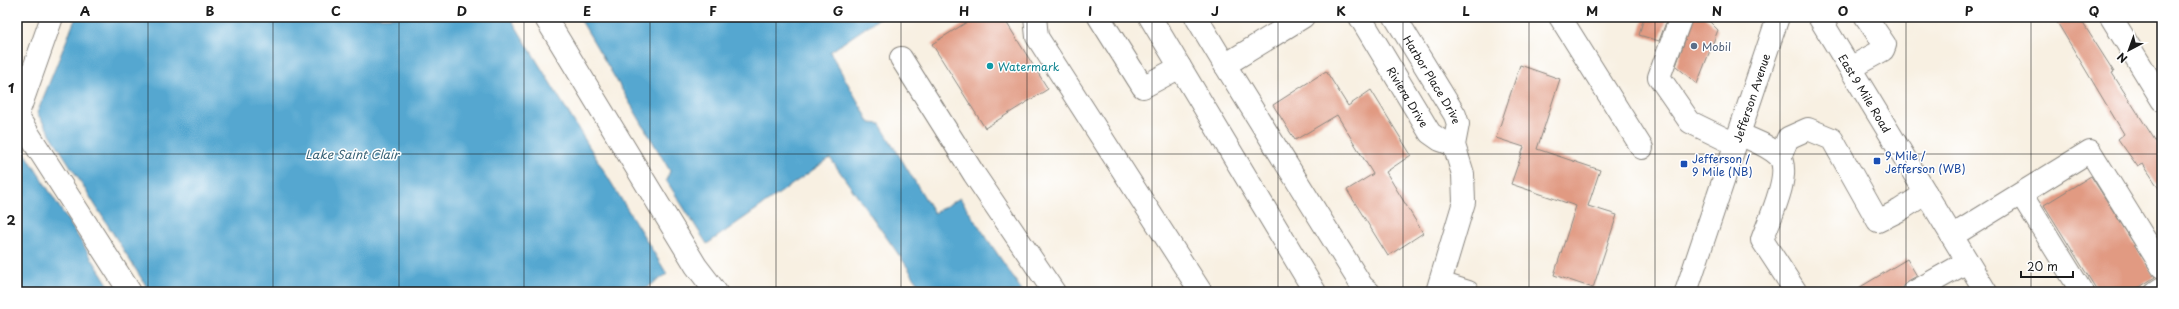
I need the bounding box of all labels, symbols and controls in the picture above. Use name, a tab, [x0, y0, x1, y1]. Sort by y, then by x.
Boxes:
text: A	[80, 1, 90, 20]
text: B	[206, 1, 215, 20]
text: C	[331, 1, 341, 20]
text: D	[457, 1, 467, 20]
text: E	[583, 1, 591, 20]
text: F	[709, 1, 717, 20]
text: G	[833, 1, 843, 20]
text: H	[959, 1, 969, 20]
text: I	[1088, 1, 1092, 20]
text: J	[1211, 1, 1219, 20]
text: K	[1336, 1, 1346, 20]
text: L	[1462, 1, 1470, 20]
text: M	[1586, 1, 1598, 20]
text: N	[1712, 1, 1722, 20]
text: O	[1838, 1, 1848, 20]
text: P	[1965, 1, 1974, 20]
text: Q	[2089, 1, 2099, 20]
north arrow	[2109, 30, 2149, 70]
street label: Harbor Place Drive	[1400, 32, 1466, 126]
place label: Mobil	[1702, 38, 1731, 55]
marker: Mobil	[1689, 41, 1699, 51]
text: N	[2113, 48, 2131, 67]
street label: Jefferson Avenue	[1728, 51, 1774, 144]
street label: East 9 Mile Road	[1835, 51, 1896, 136]
place label: Watermark	[998, 58, 1060, 75]
marker: Watermark	[985, 61, 995, 71]
street label: Riviera Drive	[1383, 63, 1433, 130]
text: 1	[8, 78, 14, 97]
water label: Lake Saint Clair	[305, 145, 400, 163]
place label: 9 Mile / Jefferson (WB)	[1885, 147, 1966, 177]
place label: Jefferson / 9 Mile (NB)	[1692, 150, 1753, 180]
marker: 9 Mile / Jefferson (WB)	[1872, 156, 1882, 166]
marker: Jefferson / 9 Mile (NB)	[1679, 159, 1689, 169]
text: 2	[6, 210, 16, 229]
scale bar	[2021, 253, 2073, 279]
text: 20 m	[2027, 257, 2058, 275]

